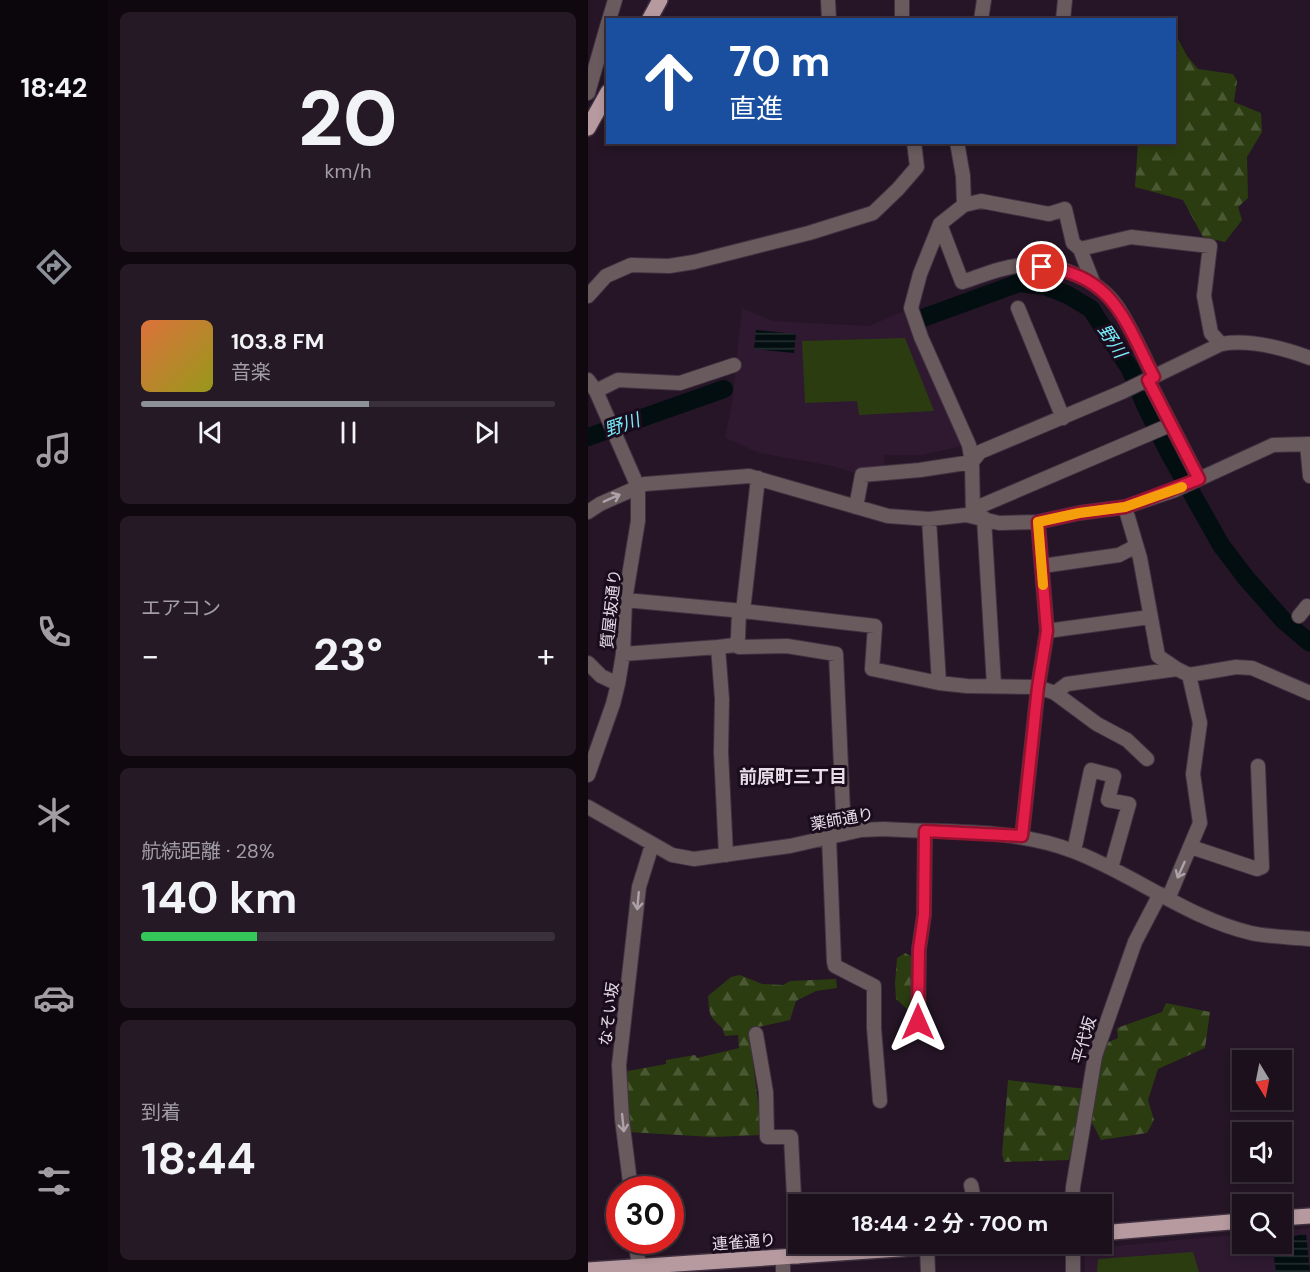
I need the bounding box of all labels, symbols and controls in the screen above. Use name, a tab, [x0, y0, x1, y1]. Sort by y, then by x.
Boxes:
text: 70 m	[729, 34, 830, 89]
icon: ahead	[630, 42, 708, 120]
text: 20	[298, 68, 398, 169]
text: 18:42	[21, 70, 87, 105]
text: 直進	[729, 91, 783, 126]
text: km/h	[324, 158, 372, 184]
pin	[1016, 241, 1067, 292]
icon: directions	[33, 246, 75, 288]
icon: arrive	[1025, 250, 1058, 283]
water label: 野川	[1092, 319, 1133, 364]
text: 103.8 FM	[231, 327, 324, 356]
text: 音楽	[231, 359, 271, 385]
water label: 野川	[601, 407, 645, 442]
icon: previous	[194, 416, 227, 449]
icon: pause	[332, 416, 365, 449]
icon: next	[470, 416, 503, 449]
icon: music	[33, 429, 75, 471]
one-way arrow	[603, 492, 621, 504]
street label: 質屋坂通り	[596, 568, 626, 650]
text: エアコン	[141, 595, 221, 621]
icon: phone	[33, 611, 75, 653]
text: 23°	[313, 625, 383, 684]
text: −	[141, 634, 159, 677]
text: +	[537, 634, 555, 677]
district label: 前原町三丁目	[739, 765, 847, 789]
icon: climate	[33, 794, 75, 836]
street label: 薬師通り	[809, 803, 875, 835]
text: 航続距離 · 28%	[141, 838, 275, 864]
one-way arrow	[1175, 860, 1186, 879]
text: 140 km	[141, 868, 297, 927]
one-way arrow	[632, 891, 643, 911]
icon: car	[33, 977, 75, 1019]
street label: なそい坂	[595, 981, 623, 1047]
position arrow	[886, 990, 950, 1054]
street label: 平代坂	[1067, 1014, 1101, 1066]
north arrow	[1232, 1050, 1292, 1110]
map controls	[1232, 1050, 1292, 1254]
text: 到着	[141, 1099, 181, 1125]
one-way arrow	[618, 1113, 629, 1133]
button: sound	[1232, 1122, 1292, 1182]
text: 18:44	[141, 1129, 256, 1188]
icon: filters	[33, 1160, 75, 1202]
speed limit sign: 30	[606, 1176, 684, 1254]
button: search	[1232, 1194, 1292, 1254]
text: 18:44 · 2 分 · 700 m	[852, 1209, 1048, 1238]
street label: 連雀通り	[711, 1229, 777, 1255]

